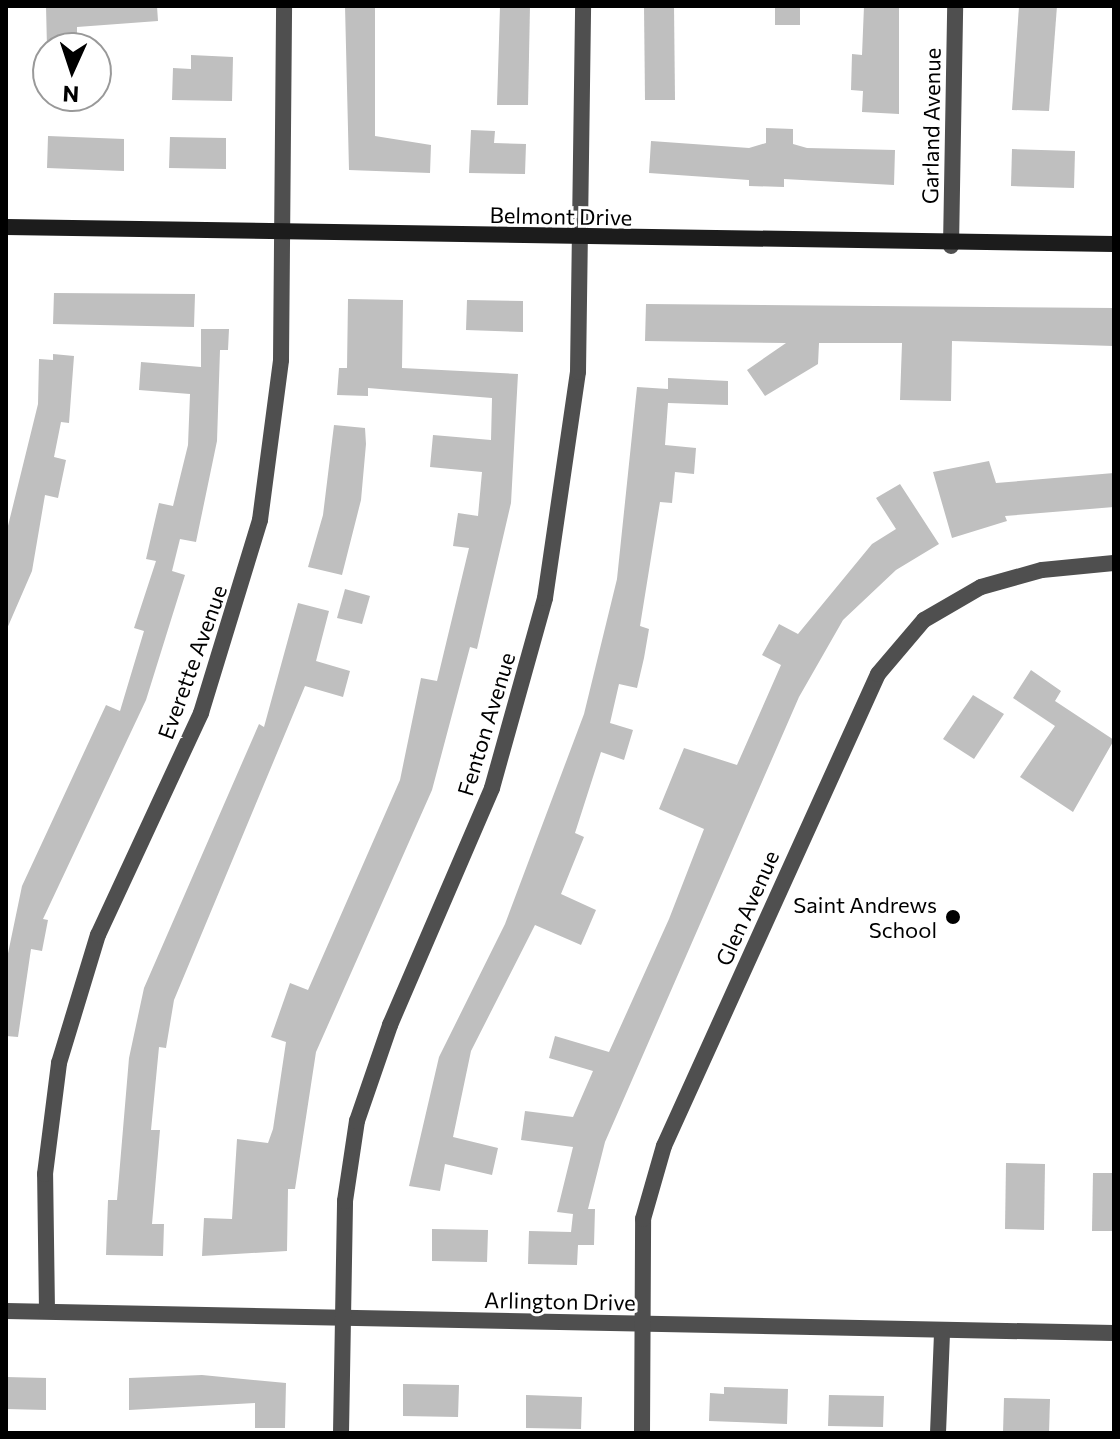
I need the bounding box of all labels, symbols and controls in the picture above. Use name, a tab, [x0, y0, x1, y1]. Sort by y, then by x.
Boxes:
north arrow	[32, 32, 112, 112]
street label: Garland Avenue	[916, 48, 946, 204]
text: N	[62, 81, 80, 108]
street label: Belmont Drive	[489, 202, 633, 230]
street label: Everette Avenue	[152, 581, 232, 743]
street label: Fenton Avenue	[452, 649, 520, 799]
street label: Glen Avenue	[710, 846, 784, 970]
place label: Saint Andrews School	[793, 891, 937, 942]
marker: Saint Andrews School	[944, 908, 962, 926]
street label: Arlington Drive	[484, 1286, 636, 1316]

